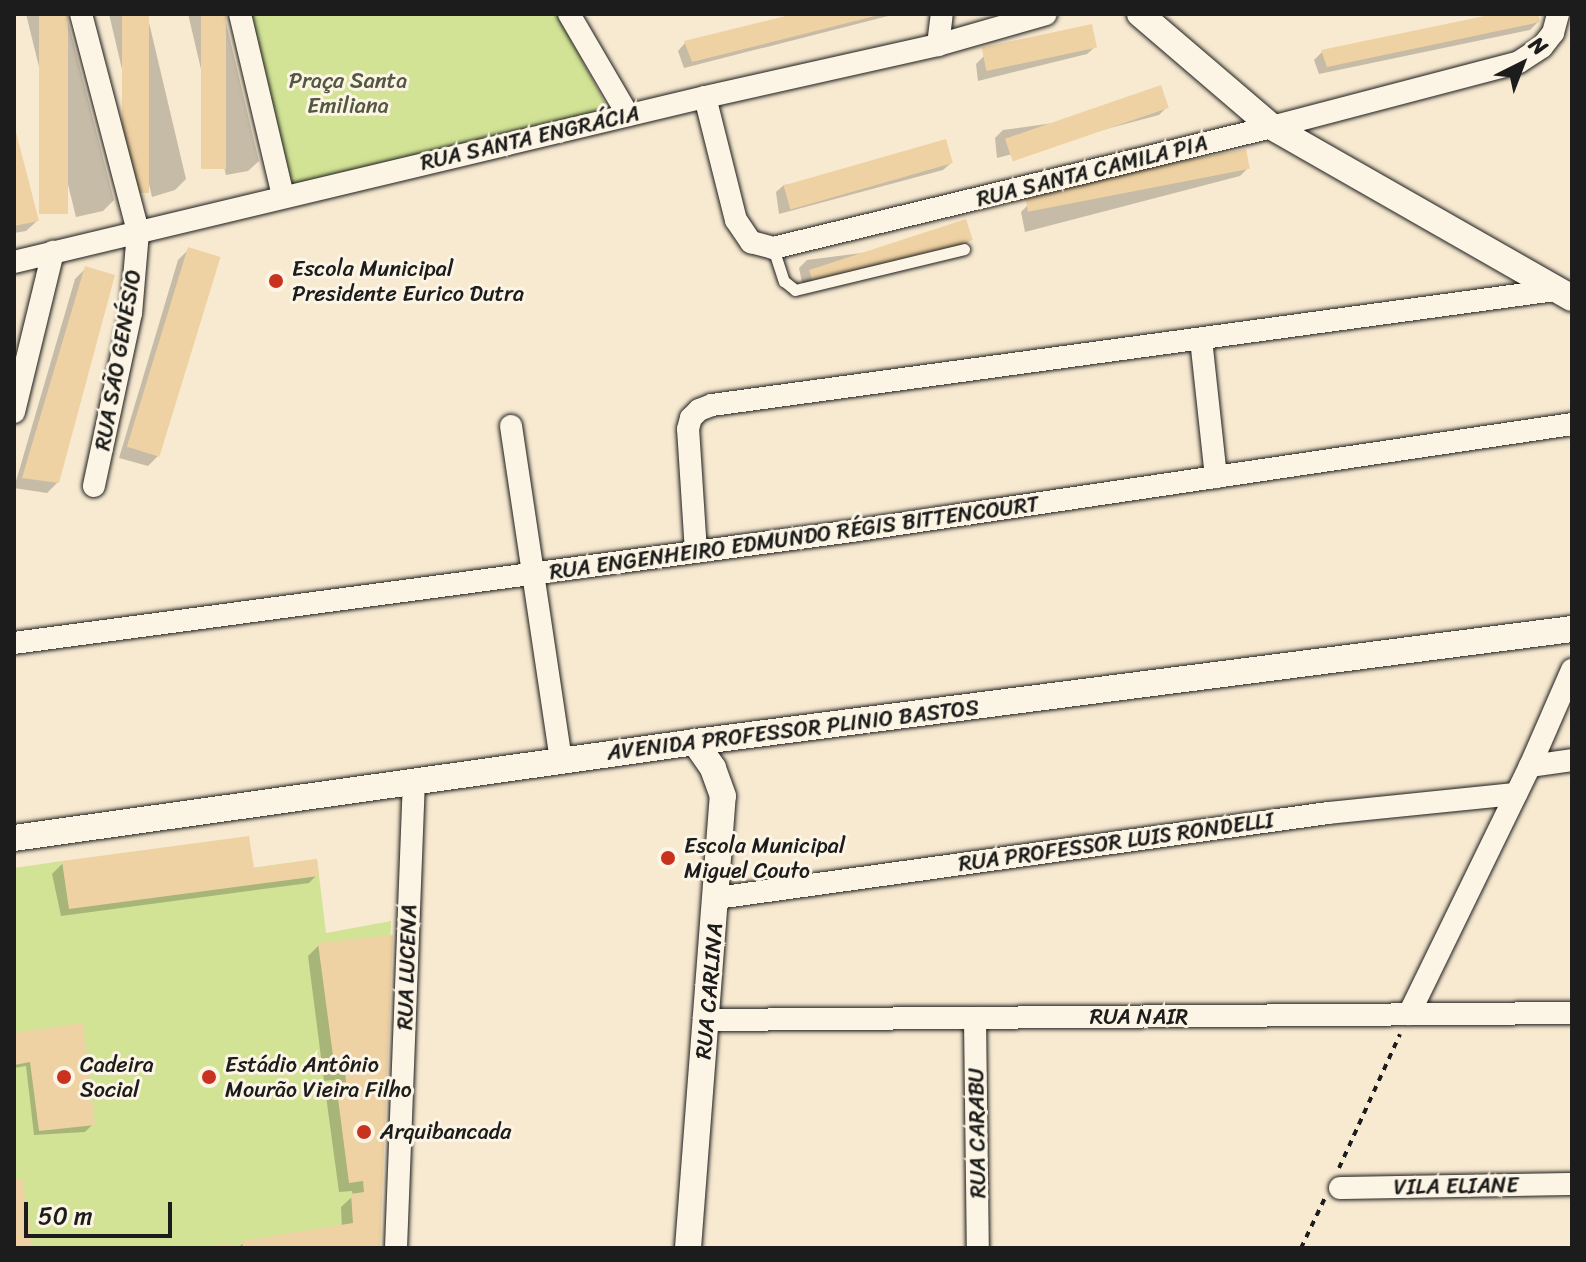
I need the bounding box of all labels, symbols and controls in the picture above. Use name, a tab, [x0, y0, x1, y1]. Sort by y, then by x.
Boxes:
north arrow	[1482, 24, 1562, 104]
text: N	[1520, 26, 1557, 65]
park label: Praça Santa Emiliana	[289, 67, 407, 118]
street label: RUA SANTA ENGRÁCIA	[419, 100, 641, 176]
street label: RUA SANTA CAMILA PIA	[973, 129, 1211, 213]
place label: Escola Municipal Presidente Eurico Dutra	[292, 255, 524, 306]
street label: RUA SÃO GENÉSIO	[89, 268, 147, 452]
marker: Escola Municipal Presidente Eurico Dutra	[267, 272, 285, 290]
street label: RUA ENGENHEIRO EDMUNDO RÉGIS BITTENCOURT	[545, 490, 1043, 586]
street label: AVENIDA PROFESSOR PLINIO BASTOS	[604, 694, 982, 766]
street label: RUA PROFESSOR LUIS RONDELLI	[956, 807, 1276, 877]
place label: Escola Municipal Miguel Couto	[684, 832, 845, 884]
marker: Escola Municipal Miguel Couto	[659, 849, 677, 867]
street label: RUA LUCENA	[392, 903, 422, 1031]
street label: RUA CARLINA	[690, 923, 728, 1059]
street label: RUA NAIR	[1091, 1004, 1187, 1030]
place label: Cadeira Social	[80, 1051, 154, 1102]
place label: Estádio Antônio Mourão Vieira Filho	[225, 1051, 412, 1102]
street label: RUA CARABU	[963, 1067, 991, 1199]
marker: Cadeira Social	[55, 1068, 73, 1086]
marker: Estádio Antônio Mourão Vieira Filho	[200, 1068, 218, 1086]
place label: Arquibancada	[380, 1119, 511, 1145]
marker: Arquibancada	[355, 1123, 373, 1141]
street label: VILA ELIANE	[1394, 1172, 1518, 1200]
scale bar	[28, 1186, 176, 1236]
text: 50 m	[38, 1195, 93, 1237]

